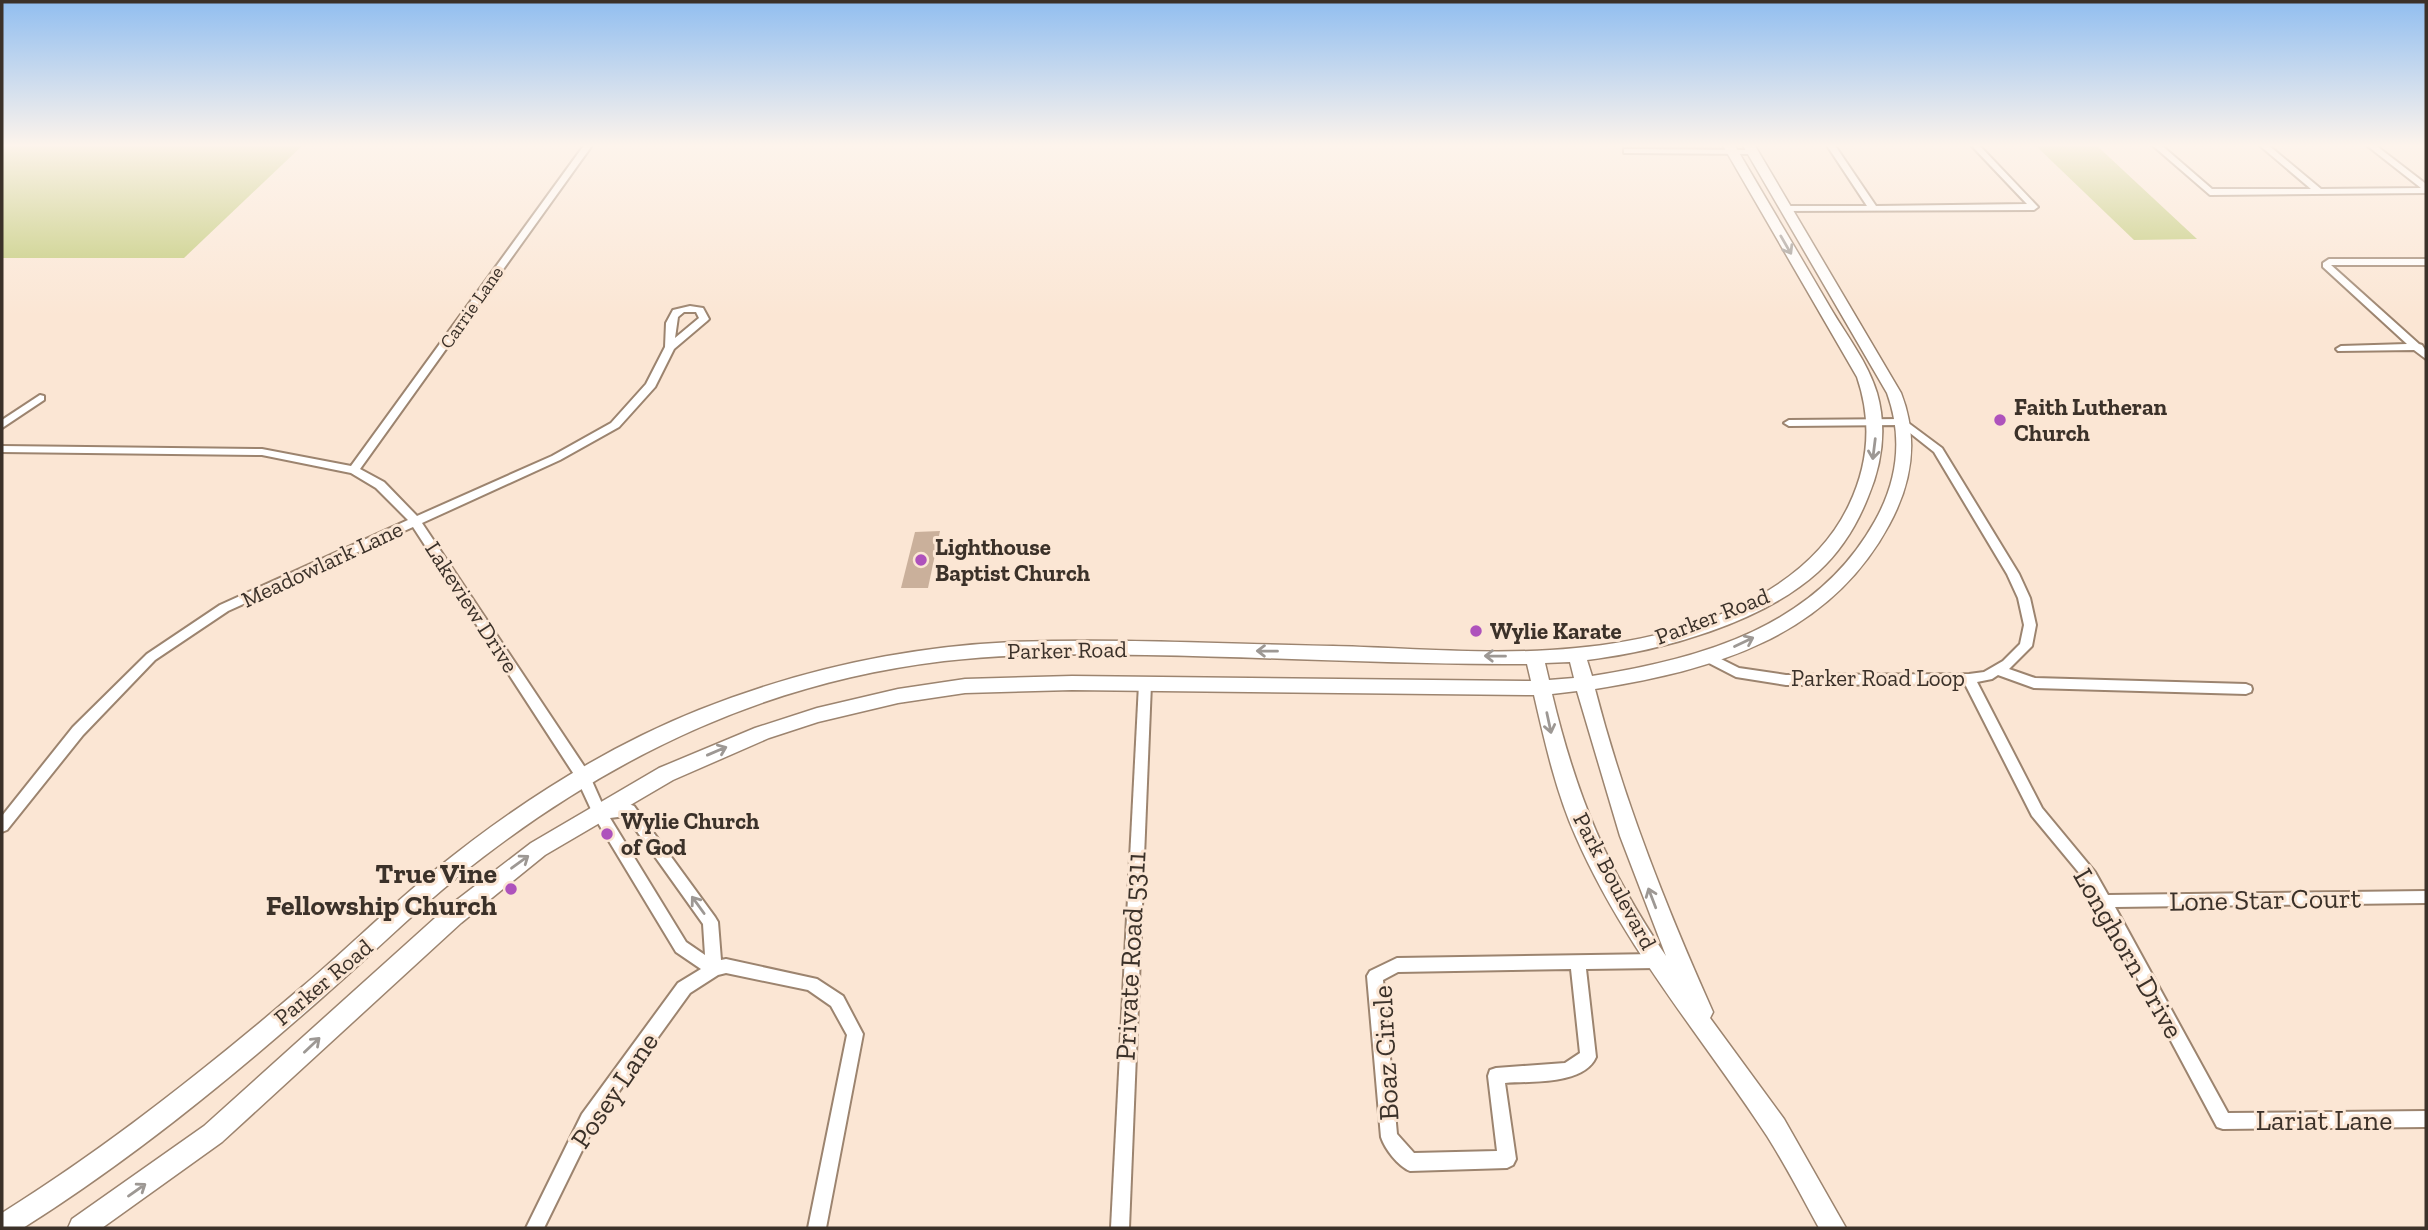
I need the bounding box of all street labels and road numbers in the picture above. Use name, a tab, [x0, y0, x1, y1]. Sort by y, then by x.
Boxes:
street label: Carrie Lane	[435, 262, 508, 353]
street label: Meadowlark Lane	[237, 514, 407, 614]
street label: Lakeview Drive	[419, 536, 525, 678]
street label: Parker Road	[1651, 581, 1773, 651]
street label: Parker Road	[1007, 635, 1128, 665]
street label: Parker Road Loop	[1791, 664, 1965, 692]
street label: Park Boulevard	[1567, 808, 1663, 955]
street label: Private Road 5311	[1109, 851, 1152, 1061]
street label: Longhorn Drive	[2066, 862, 2191, 1044]
street label: Lone Star Court	[2169, 881, 2362, 918]
street label: Parker Road	[268, 932, 378, 1031]
street label: Boaz Circle	[1365, 985, 1406, 1121]
street label: Posey Lane	[564, 1026, 665, 1155]
street label: Lariat Lane	[2256, 1104, 2392, 1137]

